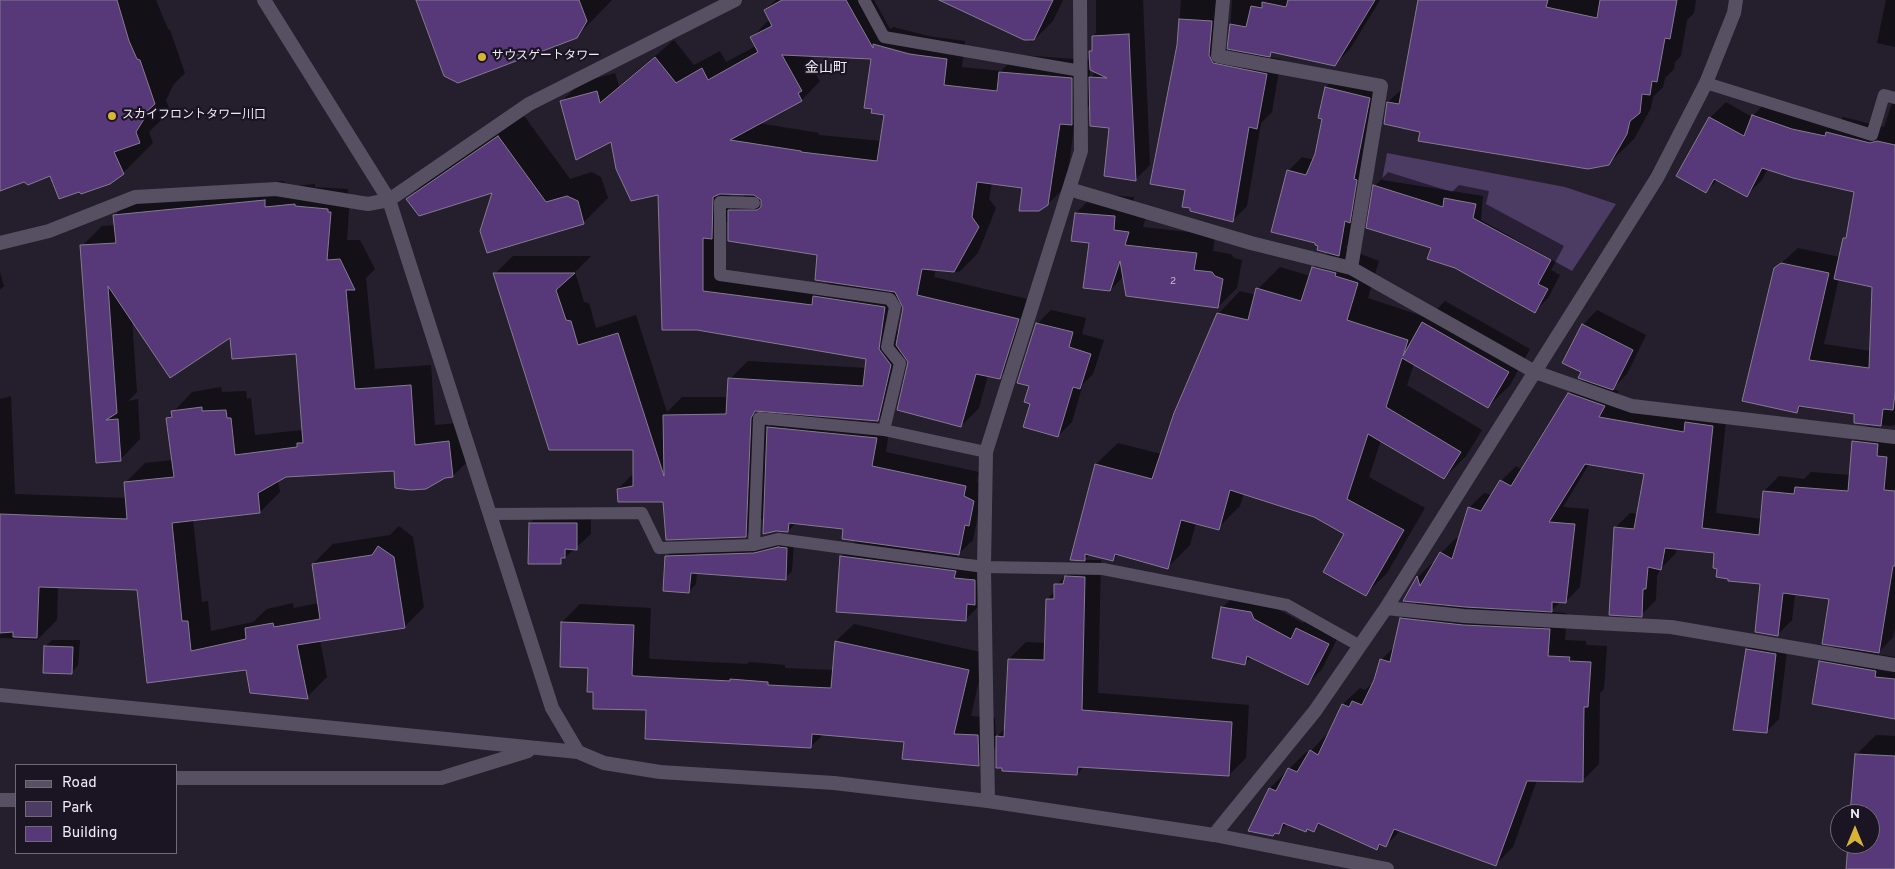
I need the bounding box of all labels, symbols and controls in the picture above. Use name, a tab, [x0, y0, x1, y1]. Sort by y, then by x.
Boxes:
place label: サウスゲートタワー	[492, 50, 600, 64]
marker: サウスゲートタワー	[476, 51, 488, 63]
district label: 金山町	[805, 61, 847, 77]
place label: スカイフロントタワー川口	[122, 109, 266, 123]
marker: スカイフロントタワー川口	[106, 110, 118, 122]
house number: 2	[1170, 276, 1176, 288]
legend	[15, 764, 178, 854]
text: Road	[62, 774, 97, 793]
text: Park	[62, 799, 93, 818]
north arrow	[1830, 804, 1880, 854]
text: N	[1850, 806, 1860, 823]
text: Building	[62, 824, 117, 843]

